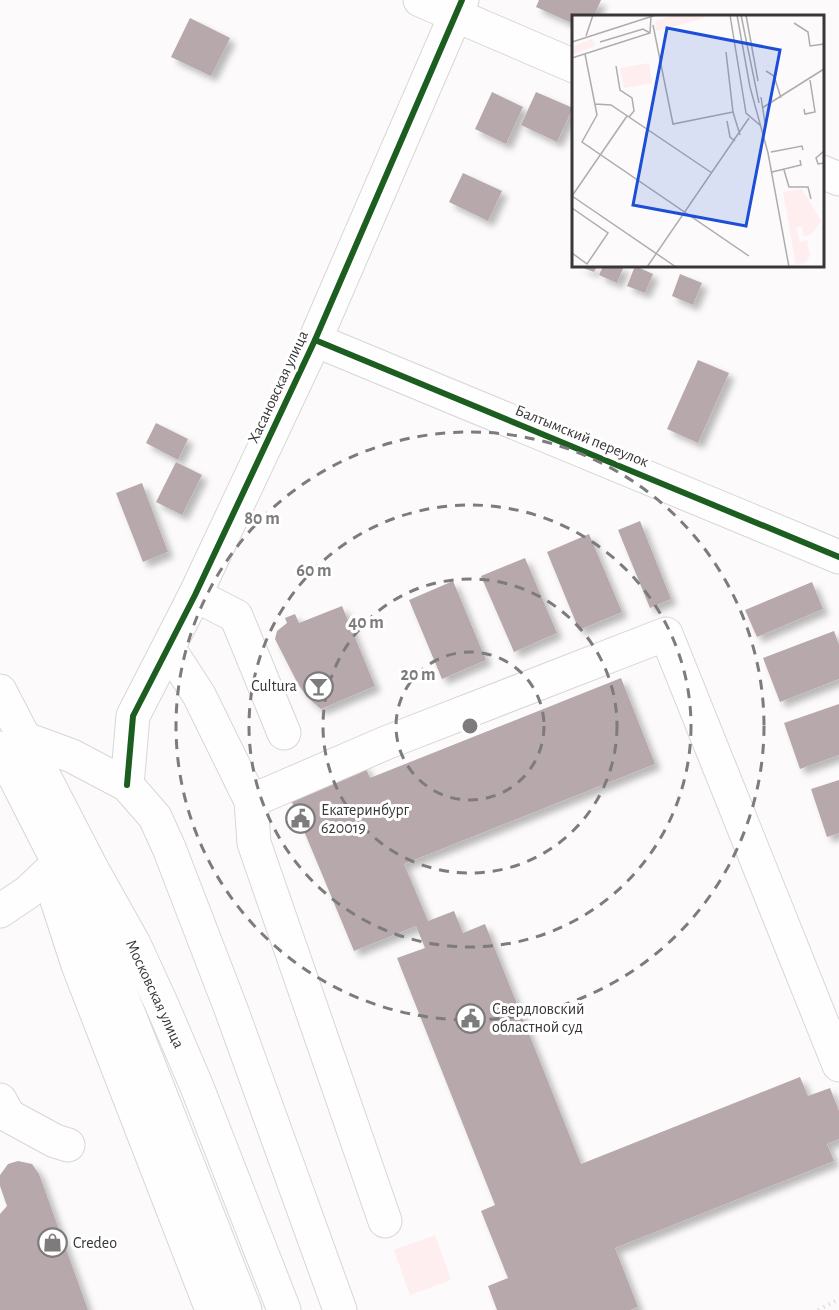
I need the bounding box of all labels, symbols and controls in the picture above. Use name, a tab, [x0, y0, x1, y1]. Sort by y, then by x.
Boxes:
inset map	[572, 15, 824, 267]
street label: Хасановская улица	[245, 328, 312, 446]
street label: Балтымский переулок	[513, 402, 652, 471]
text: 80 m	[244, 510, 280, 528]
text: 60 m	[296, 562, 332, 580]
text: 40 m	[348, 614, 384, 632]
text: 20 m	[400, 666, 436, 684]
bar icon: Cultura	[302, 670, 334, 702]
place label: Cultura	[251, 678, 297, 694]
centre of rings	[460, 716, 480, 736]
place label: Екатеринбург 620019	[321, 802, 410, 836]
public building icon: Екатеринбург 620019	[284, 803, 316, 835]
street label: Московская улица	[122, 937, 187, 1051]
place label: Свердловский областной суд	[492, 1001, 584, 1036]
public building icon: Свердловский областной суд	[455, 1002, 487, 1034]
shop icon: Credeo	[36, 1227, 68, 1259]
place label: Credeo	[73, 1235, 117, 1251]

